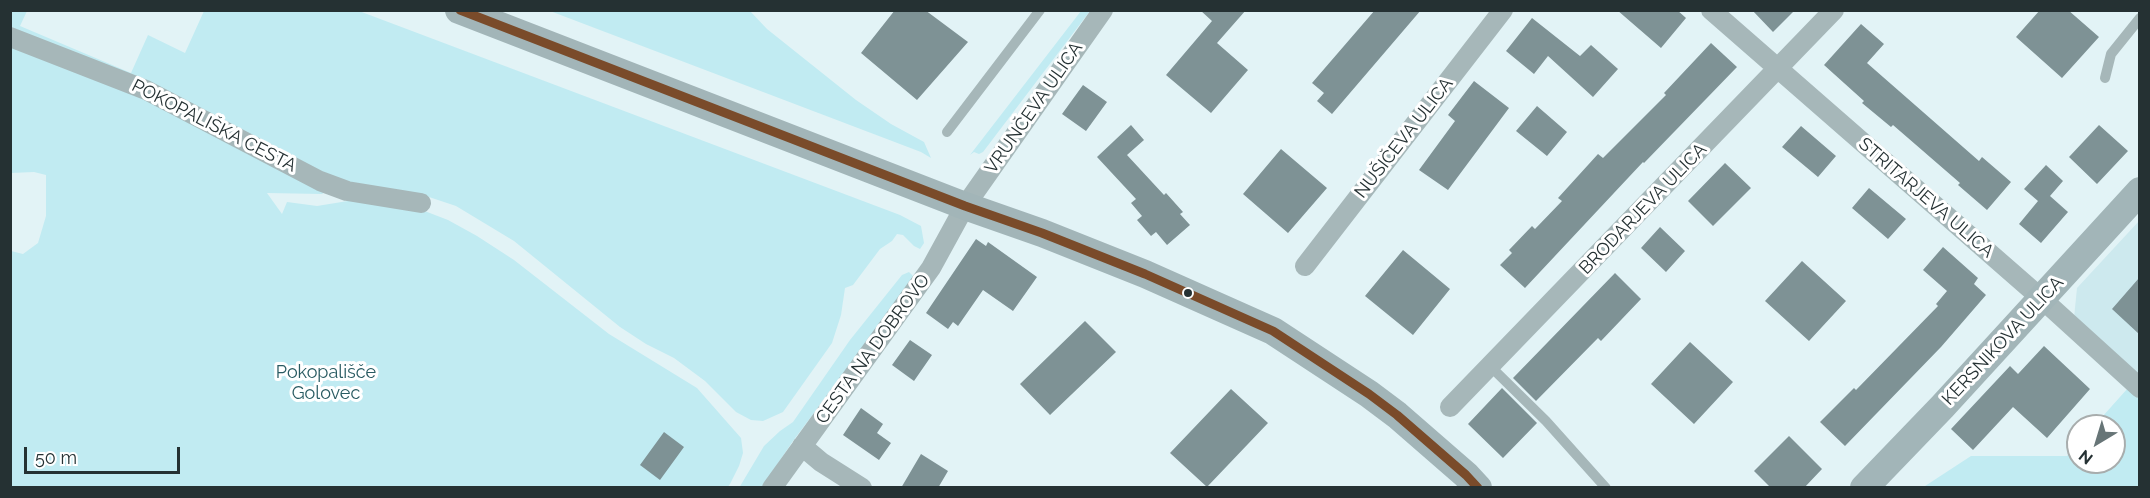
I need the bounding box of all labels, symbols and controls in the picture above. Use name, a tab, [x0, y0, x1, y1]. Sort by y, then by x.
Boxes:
street label: VRUNČEVA ULICA	[981, 38, 1087, 178]
street label: NUŠIČEVA ULICA	[1350, 73, 1458, 203]
street label: POKOPALIŠKA CESTA	[128, 75, 300, 177]
street label: STRITARJEVA ULICA	[1854, 133, 1998, 263]
street label: BRODARJEVA ULICA	[1575, 139, 1711, 279]
street label: CESTA NA DOBROVO	[811, 270, 935, 428]
street label: KERSNIKOVA ULICA	[1938, 272, 2068, 410]
unlabelled marker	[1182, 287, 1194, 299]
park label: Pokopališče Golovec	[276, 362, 376, 404]
north arrow	[2066, 414, 2126, 474]
scale bar	[27, 435, 183, 473]
text: N	[2075, 446, 2097, 468]
text: 50 m	[35, 447, 77, 468]

